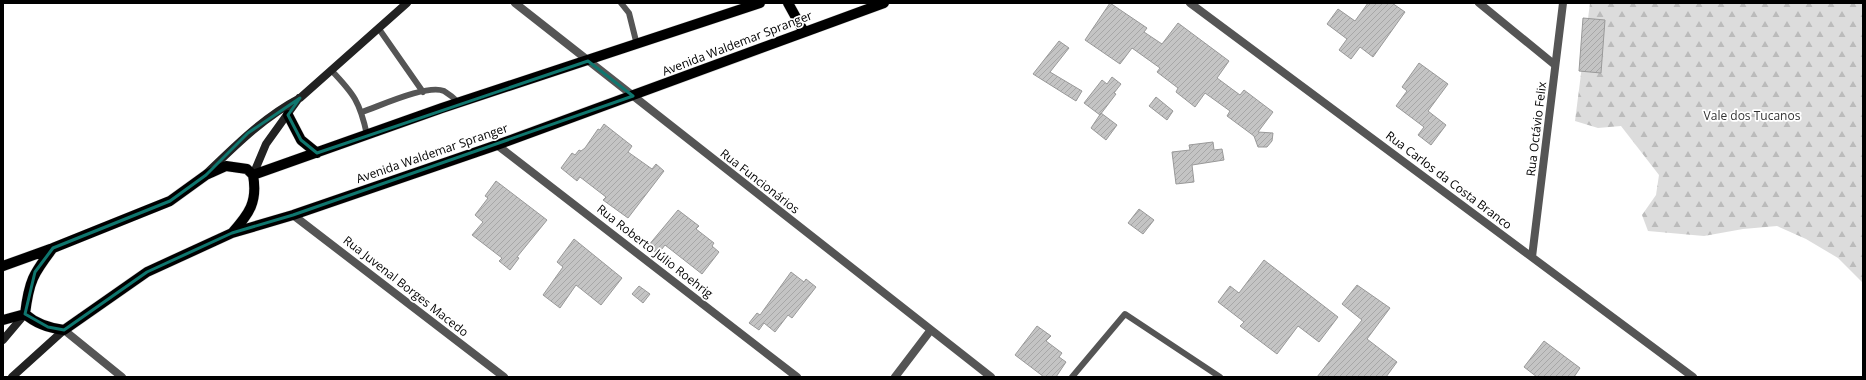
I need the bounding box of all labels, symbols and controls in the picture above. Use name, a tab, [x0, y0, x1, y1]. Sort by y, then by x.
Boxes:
street label: Avenida Waldemar Spranger	[659, 6, 815, 80]
street label: Rua Octávio Felix	[1522, 80, 1550, 177]
park label: Vale dos Tucanos	[1704, 107, 1801, 124]
street label: Avenida Waldemar Spranger	[354, 119, 510, 187]
street label: Rua Carlos da Costa Branco	[1382, 127, 1516, 233]
street label: Rua Funcionários	[717, 145, 803, 218]
street label: Rua Roberto Júlio Roehrig	[593, 200, 717, 302]
street label: Rua Juvenal Borges Macedo	[340, 232, 472, 340]

